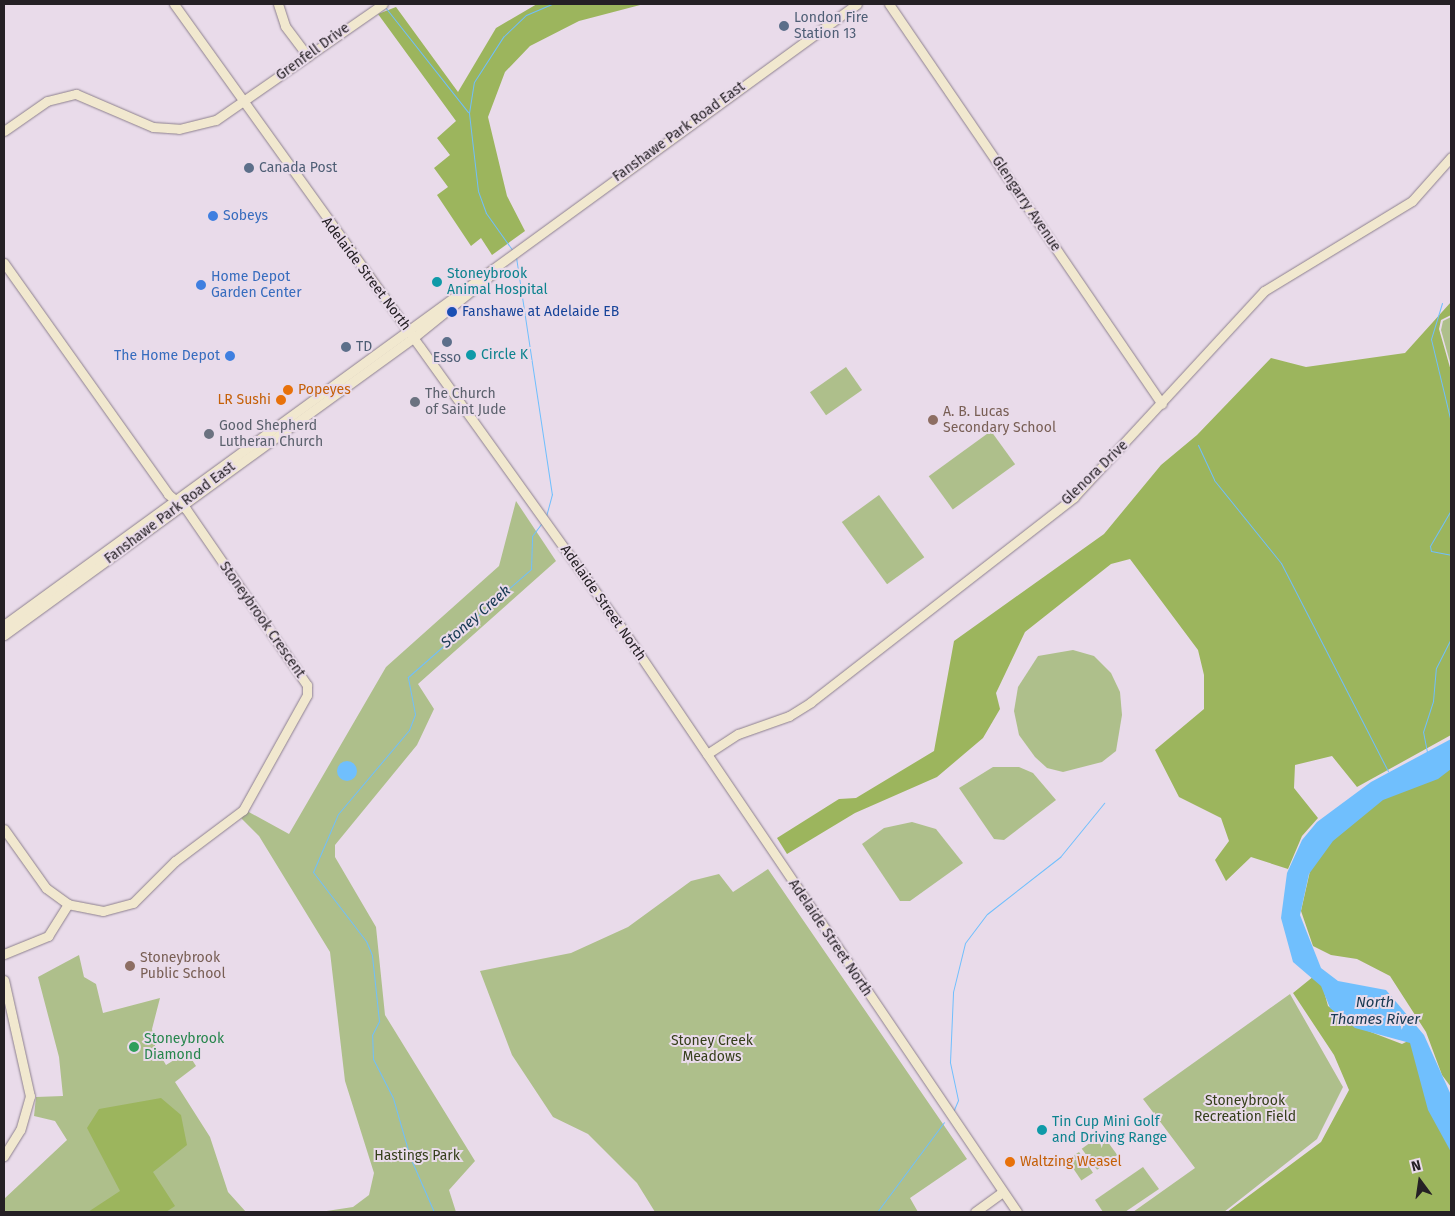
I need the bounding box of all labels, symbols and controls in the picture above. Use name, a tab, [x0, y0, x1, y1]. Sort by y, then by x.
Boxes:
place label: London Fire Station 13	[794, 10, 868, 42]
street label: Grenfell Drive	[273, 20, 353, 84]
marker: London Fire Station 13	[778, 20, 790, 32]
street label: Fanshawe Park Road East	[610, 78, 748, 186]
street label: Glengarry Avenue	[988, 153, 1064, 255]
place label: Canada Post	[259, 160, 337, 176]
marker: Canada Post	[243, 162, 255, 174]
place label: Sobeys	[223, 208, 268, 224]
marker: Sobeys	[207, 210, 219, 222]
street label: Adelaide Street North	[318, 214, 414, 334]
place label: Stoneybrook Animal Hospital	[447, 266, 547, 298]
place label: Home Depot Garden Center	[211, 269, 302, 302]
marker: Stoneybrook Animal Hospital	[431, 276, 443, 288]
marker: Home Depot Garden Center	[195, 279, 207, 291]
place label: Fanshawe at Adelaide EB	[462, 304, 619, 320]
marker: Fanshawe at Adelaide EB	[446, 306, 458, 318]
marker: Esso	[441, 336, 453, 348]
place label: TD	[356, 339, 372, 355]
marker: TD	[340, 341, 352, 353]
place label: Circle K	[481, 347, 528, 363]
place label: The Home Depot	[114, 348, 220, 364]
marker: Circle K	[465, 349, 477, 361]
marker: The Home Depot	[224, 350, 236, 362]
place label: Esso	[433, 350, 461, 366]
place label: Popeyes	[298, 382, 351, 398]
marker: Popeyes	[282, 384, 294, 396]
place label: The Church of Saint Jude	[425, 386, 506, 418]
place label: LR Sushi	[217, 392, 271, 408]
marker: LR Sushi	[275, 394, 287, 406]
marker: The Church of Saint Jude	[409, 396, 421, 408]
place label: A. B. Lucas Secondary School	[943, 404, 1056, 437]
marker: A. B. Lucas Secondary School	[927, 414, 939, 426]
place label: Good Shepherd Lutheran Church	[219, 418, 323, 451]
marker: Good Shepherd Lutheran Church	[203, 428, 215, 440]
street label: Glenora Drive	[1058, 437, 1132, 509]
street label: Fanshawe Park Road East	[101, 458, 239, 568]
street label: Adelaide Street North	[557, 542, 649, 664]
street label: Stoneybrook Crescent	[216, 559, 308, 681]
water label: Stoney Creek	[438, 582, 514, 652]
street label: Adelaide Street North	[785, 876, 875, 1000]
place label: Stoneybrook Public School	[140, 950, 226, 982]
marker: Stoneybrook Public School	[124, 960, 136, 972]
water label: North Thames River	[1330, 993, 1420, 1028]
place label: Stoneybrook Diamond	[144, 1031, 224, 1064]
park label: Stoney Creek Meadows	[671, 1033, 753, 1066]
marker: Stoneybrook Diamond	[128, 1041, 140, 1053]
park label: Stoneybrook Recreation Field	[1194, 1093, 1296, 1126]
place label: Tin Cup Mini Golf and Driving Range	[1052, 1114, 1167, 1146]
marker: Tin Cup Mini Golf and Driving Range	[1036, 1124, 1048, 1136]
park label: Hastings Park	[374, 1148, 460, 1164]
place label: Waltzing Weasel	[1020, 1154, 1122, 1170]
marker: Waltzing Weasel	[1004, 1156, 1016, 1168]
north arrow	[1395, 1156, 1445, 1206]
text: N	[1410, 1157, 1423, 1175]

